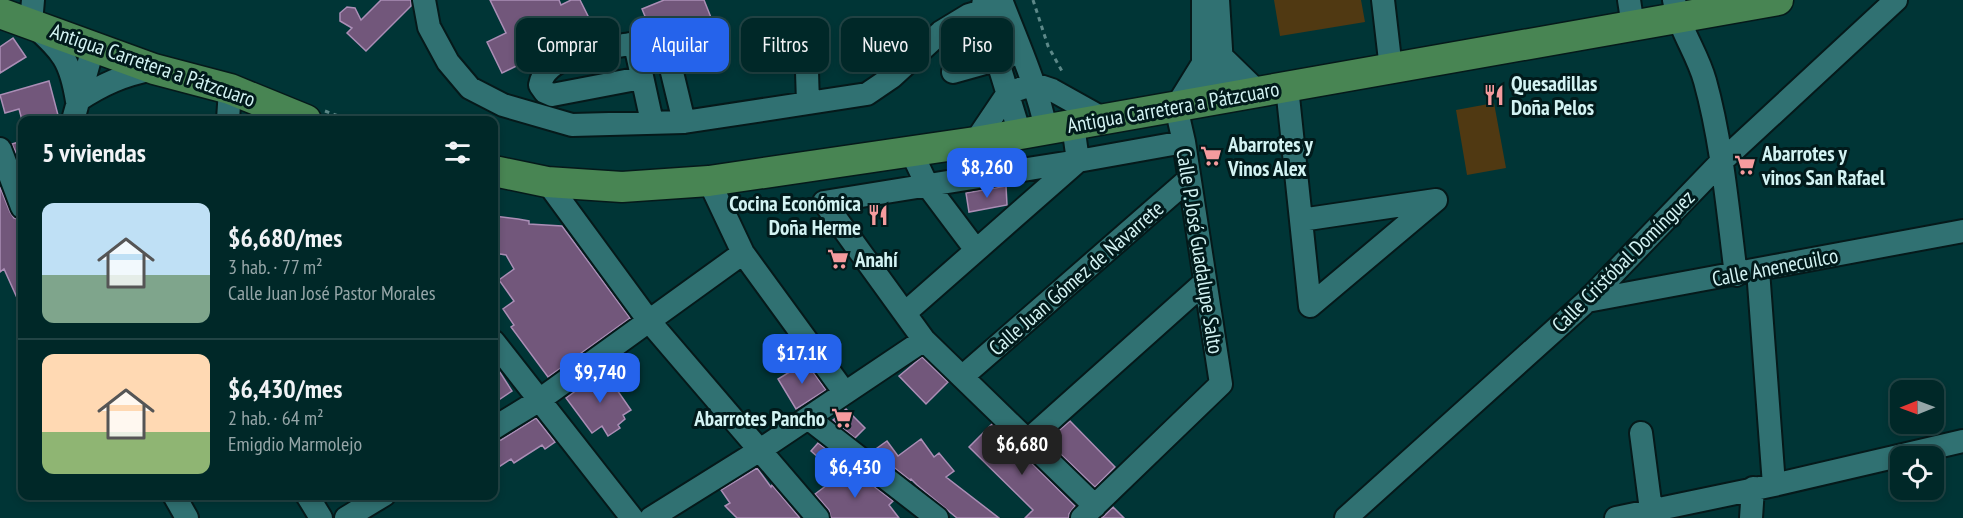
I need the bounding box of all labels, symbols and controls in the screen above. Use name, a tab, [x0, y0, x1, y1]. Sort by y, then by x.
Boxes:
street label: Antigua Carretera a Pátzcuaro	[47, 17, 259, 113]
chip: Comprar	[516, 18, 619, 72]
chip: Alquilar	[631, 18, 729, 72]
chip: Filtros	[741, 18, 829, 72]
chip: Nuevo	[841, 18, 929, 72]
chip: Piso	[941, 18, 1013, 72]
place label: Quesadillas Doña Pelos	[1511, 70, 1597, 121]
street label: Antigua Carretera a Pátzcuaro	[1065, 75, 1281, 139]
restaurant icon: Quesadillas Doña Pelos	[1482, 83, 1506, 107]
place label: Abarrotes y Vinos Alex	[1227, 131, 1314, 182]
text: 5 viviendas	[42, 136, 146, 169]
icon: filters	[441, 136, 474, 169]
place label: Abarrotes y vinos San Rafael	[1761, 140, 1886, 191]
supermarket icon: Abarrotes y Vinos Alex	[1199, 144, 1223, 168]
street label: Calle P. José Guadalupe Salto	[1170, 146, 1230, 356]
pin: $8,260	[938, 148, 1036, 199]
supermarket icon: Abarrotes y vinos San Rafael	[1733, 153, 1757, 177]
text: $8,260	[961, 154, 1013, 180]
street label: Calle Cristóbal Domínguez	[1546, 184, 1700, 338]
place label: Cocina Económica Doña Herme	[729, 190, 861, 241]
street label: Calle Juan Gómez de Navarrete	[983, 195, 1169, 361]
restaurant icon: Cocina Económica Doña Herme	[866, 203, 890, 227]
text: $6,680/mes	[228, 221, 342, 254]
icon: home	[90, 227, 162, 299]
street label: Calle Anenecuilco	[1710, 242, 1840, 292]
place label: Anahí	[854, 246, 898, 273]
supermarket icon: Anahí	[826, 247, 850, 271]
text: 3 hab. · 77 m²	[228, 254, 323, 280]
text: Calle Juan José Pastor Morales	[228, 280, 435, 306]
pin: $17.1K	[753, 334, 851, 385]
text: $17.1K	[777, 340, 827, 366]
pin: $9,740	[551, 353, 649, 404]
text: $9,740	[574, 359, 626, 385]
text: $6,430/mes	[228, 372, 342, 405]
icon: home	[90, 378, 162, 450]
north arrow	[1890, 380, 1944, 434]
map controls	[1890, 380, 1944, 500]
text: 2 hab. · 64 m²	[228, 405, 324, 431]
place label: Abarrotes Pancho	[693, 405, 825, 432]
supermarket icon: Abarrotes Pancho	[830, 406, 854, 430]
pin: $6,680	[973, 425, 1071, 476]
text: Emigdio Marmolejo	[228, 431, 362, 457]
text: $6,680	[996, 431, 1048, 457]
button: locate	[1890, 446, 1944, 500]
pin: $6,430	[806, 448, 904, 499]
text: $6,430	[829, 454, 881, 480]

